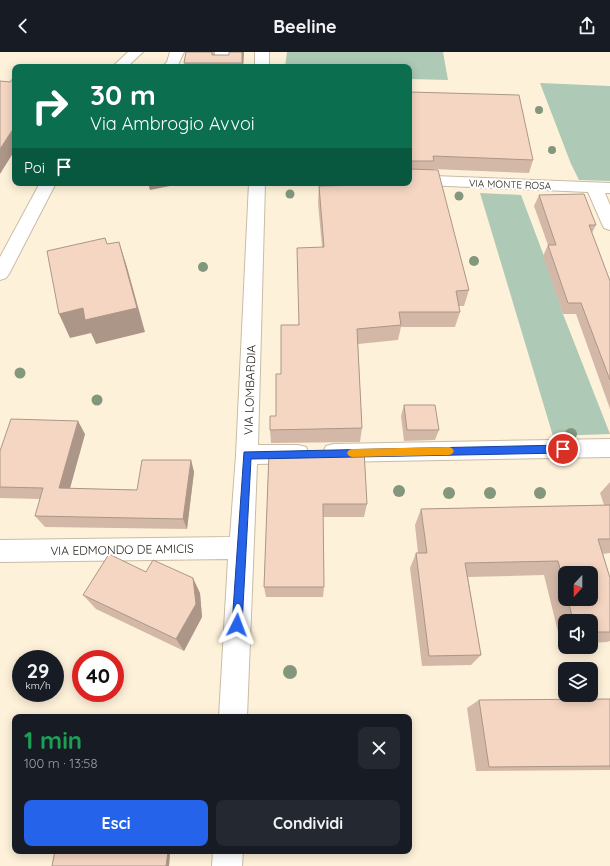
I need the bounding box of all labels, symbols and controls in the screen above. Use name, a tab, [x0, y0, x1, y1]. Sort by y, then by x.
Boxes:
icon: back	[12, 15, 34, 37]
text: Beeline	[273, 15, 337, 38]
icon: share	[576, 15, 598, 37]
text: 30 m	[90, 77, 156, 112]
icon: right	[24, 80, 76, 132]
text: Via Ambrogio Avvoi	[90, 112, 255, 135]
icon: arrive	[53, 156, 75, 178]
text: Poi	[24, 158, 45, 177]
street label: VIA MONTE ROSA	[469, 177, 552, 192]
street label: VIA LOMBARDIA	[240, 344, 259, 435]
pin	[546, 432, 580, 466]
icon: arrive	[552, 438, 574, 460]
street label: VIA EDMONDO DE AMICIS	[50, 541, 194, 558]
north arrow	[558, 566, 598, 606]
map controls	[558, 566, 598, 702]
position arrow	[216, 604, 258, 646]
button: sound	[558, 614, 598, 654]
speed limit sign: 40	[72, 650, 124, 702]
text: 29	[27, 658, 49, 683]
button: layers	[558, 662, 598, 702]
text: km/h	[25, 679, 51, 692]
text: 1 min	[24, 725, 82, 755]
button: close	[358, 727, 400, 769]
text: 100 m · 13:58	[24, 755, 97, 771]
button: Esci	[24, 800, 208, 846]
button: Condividi	[216, 800, 400, 846]

